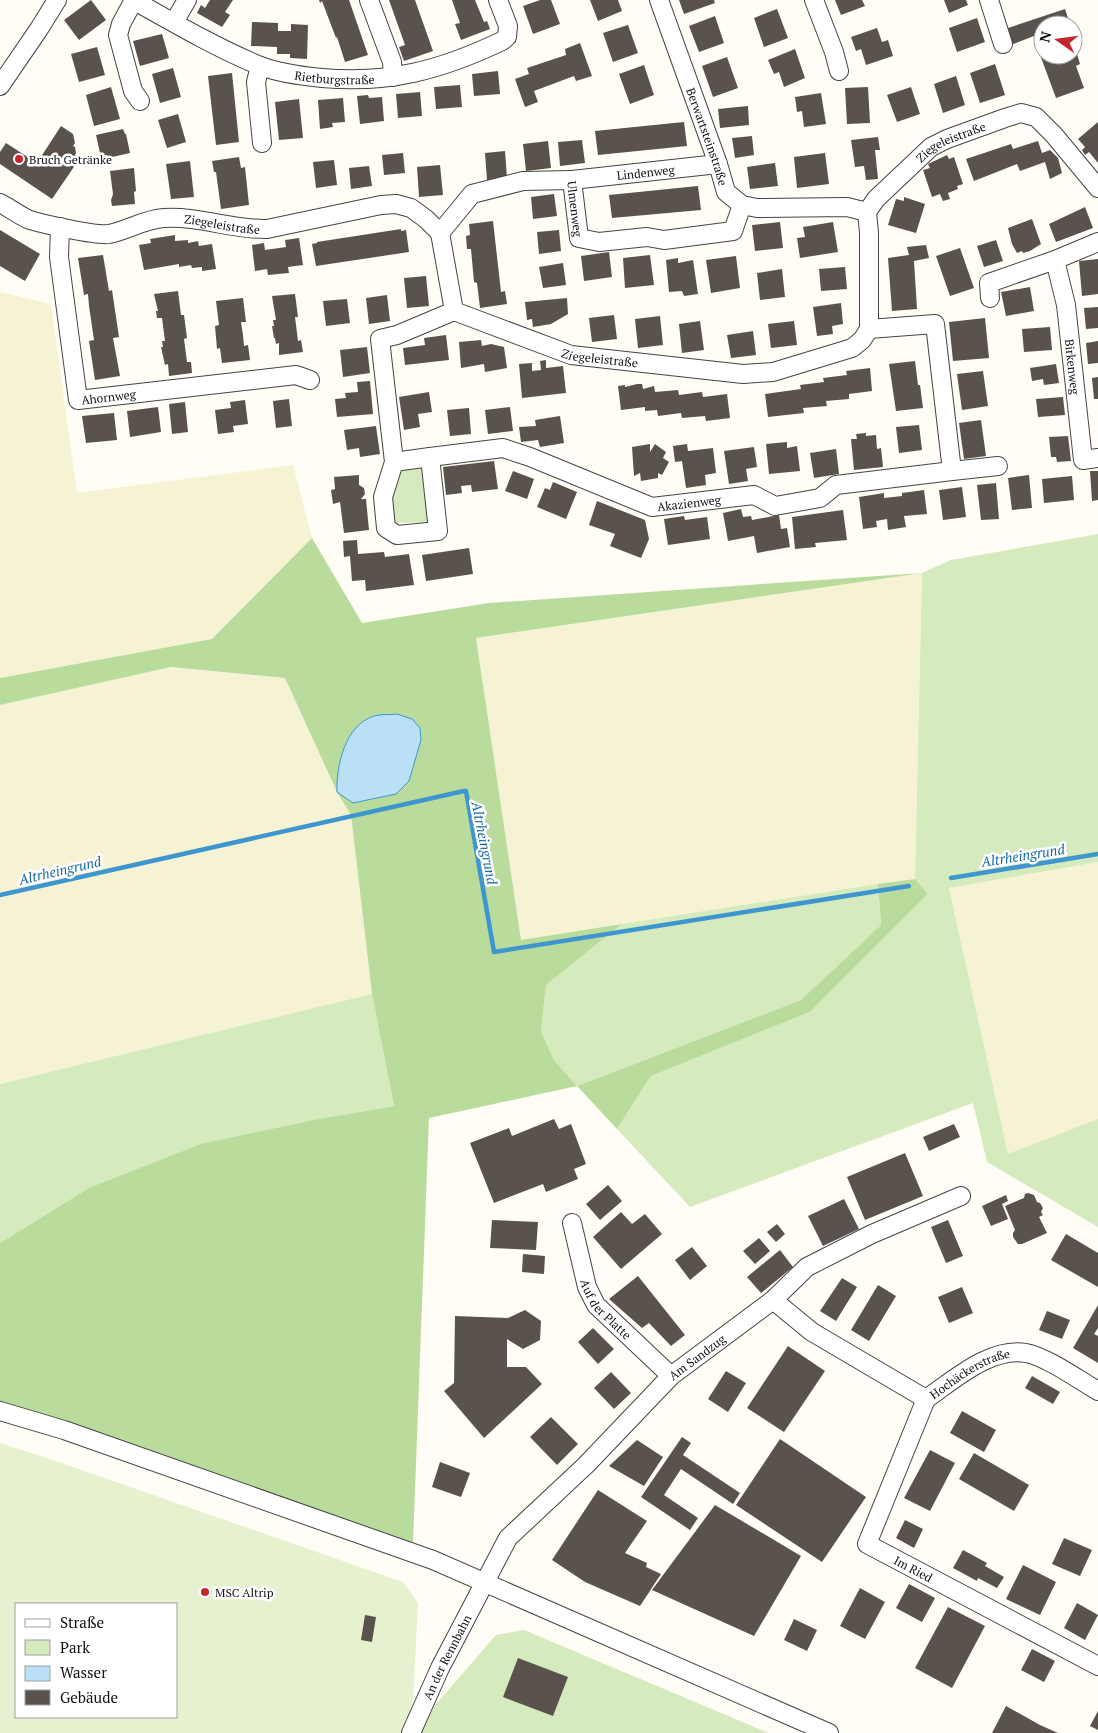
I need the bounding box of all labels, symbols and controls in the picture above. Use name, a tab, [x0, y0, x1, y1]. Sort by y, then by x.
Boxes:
north arrow	[1033, 15, 1083, 65]
text: N	[1034, 29, 1055, 44]
street label: Rietburgstraße	[294, 67, 375, 87]
street label: Berwartsteinstraße	[684, 86, 731, 187]
street label: Ziegeleistraße	[912, 118, 988, 165]
place label: Bruch Getränke	[29, 152, 112, 167]
marker: Bruch Getränke	[13, 153, 25, 165]
street label: Lindenweg	[616, 161, 676, 183]
street label: Ulmenweg	[565, 180, 586, 238]
street label: Ziegeleistraße	[183, 211, 260, 237]
street label: Birkenweg	[1062, 338, 1083, 396]
street label: Ziegeleistraße	[560, 345, 639, 370]
street label: Ahornweg	[81, 386, 137, 407]
street label: Akazienweg	[656, 491, 722, 514]
water label: Altrheingrund	[467, 799, 502, 887]
water label: Altrheingrund	[979, 839, 1066, 871]
water label: Altrheingrund	[16, 851, 104, 889]
street label: Auf der Platte	[578, 1278, 635, 1342]
street label: Am Sandzug	[666, 1330, 729, 1383]
street label: Hochäckerstraße	[927, 1345, 1011, 1402]
street label: Im Ried	[892, 1552, 936, 1585]
place label: MSC Altrip	[215, 1585, 274, 1600]
marker: MSC Altrip	[199, 1586, 211, 1598]
legend	[15, 1603, 178, 1718]
text: Straße	[60, 1612, 104, 1632]
street label: An der Rennbahn	[419, 1612, 474, 1702]
text: Park	[60, 1637, 90, 1657]
text: Wasser	[60, 1662, 107, 1682]
text: Gebäude	[60, 1687, 118, 1707]

